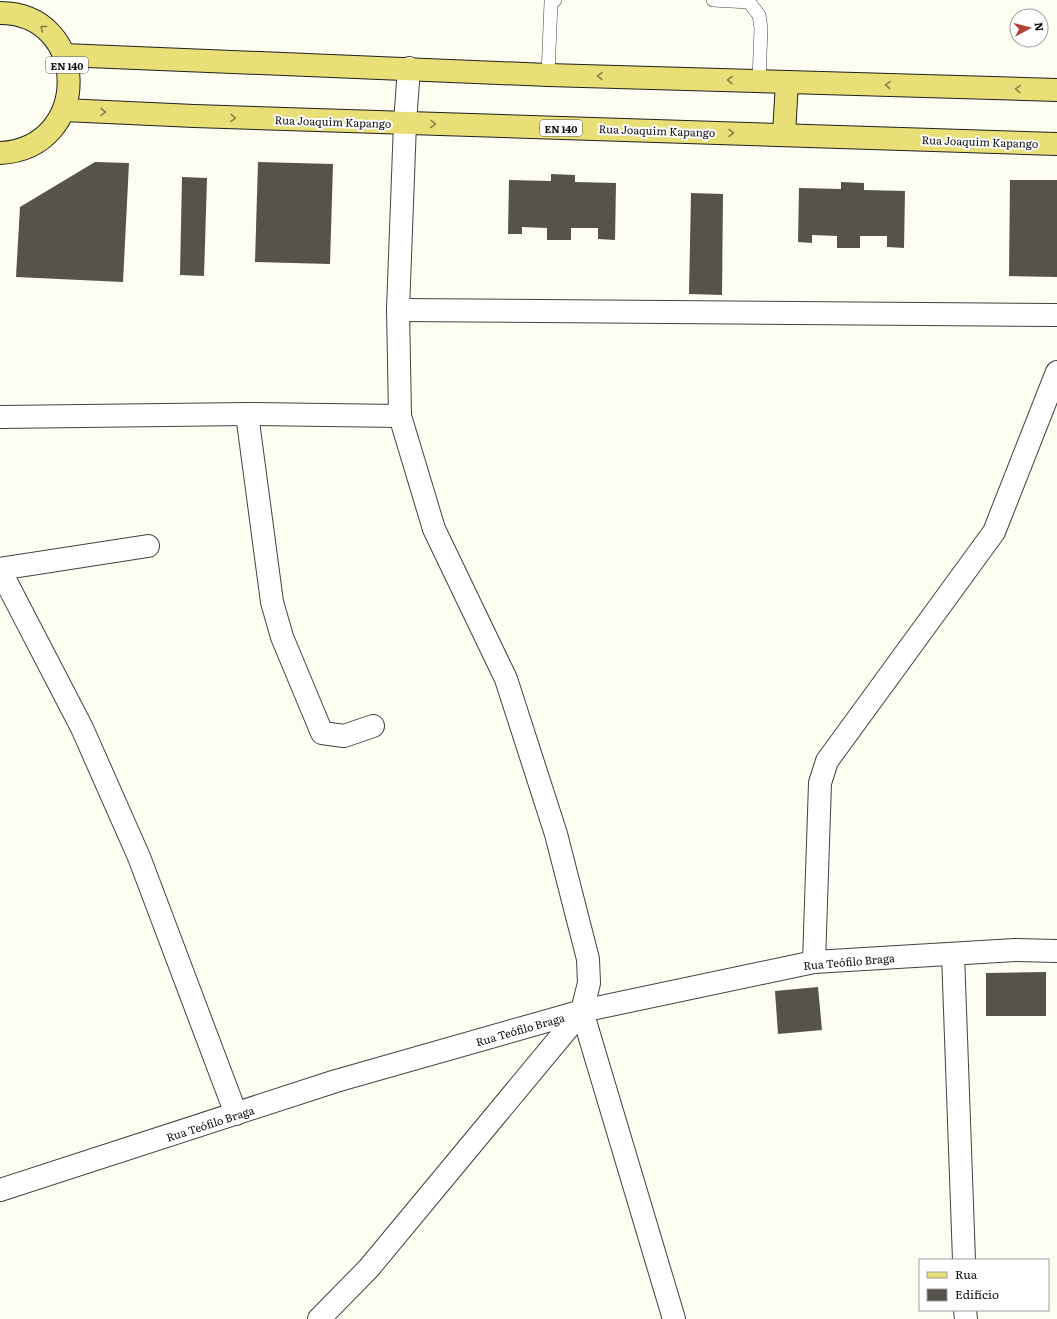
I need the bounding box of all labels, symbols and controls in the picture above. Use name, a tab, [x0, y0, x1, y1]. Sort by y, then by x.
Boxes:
north arrow	[1009, 8, 1049, 48]
text: N	[1031, 21, 1048, 32]
one-way arrow	[40, 26, 48, 33]
road number: EN 140	[46, 57, 88, 73]
one-way arrow	[597, 72, 603, 81]
one-way arrow	[727, 76, 733, 85]
one-way arrow	[885, 81, 891, 89]
one-way arrow	[1015, 85, 1021, 93]
one-way arrow	[100, 108, 106, 117]
street label: Rua Joaquim Kapango	[274, 111, 392, 131]
one-way arrow	[230, 114, 236, 122]
one-way arrow	[430, 120, 436, 128]
road number: EN 140	[540, 120, 582, 136]
street label: Rua Joaquim Kapango	[598, 120, 716, 140]
one-way arrow	[728, 128, 734, 137]
street label: Rua Joaquim Kapango	[921, 131, 1039, 151]
street label: Rua Teófilo Braga	[803, 949, 895, 973]
street label: Rua Teófilo Braga	[474, 1009, 566, 1049]
street label: Rua Teófilo Braga	[164, 1101, 256, 1145]
legend	[919, 1259, 1049, 1311]
text: Rua	[955, 1265, 978, 1283]
text: Edifício	[955, 1285, 999, 1303]

